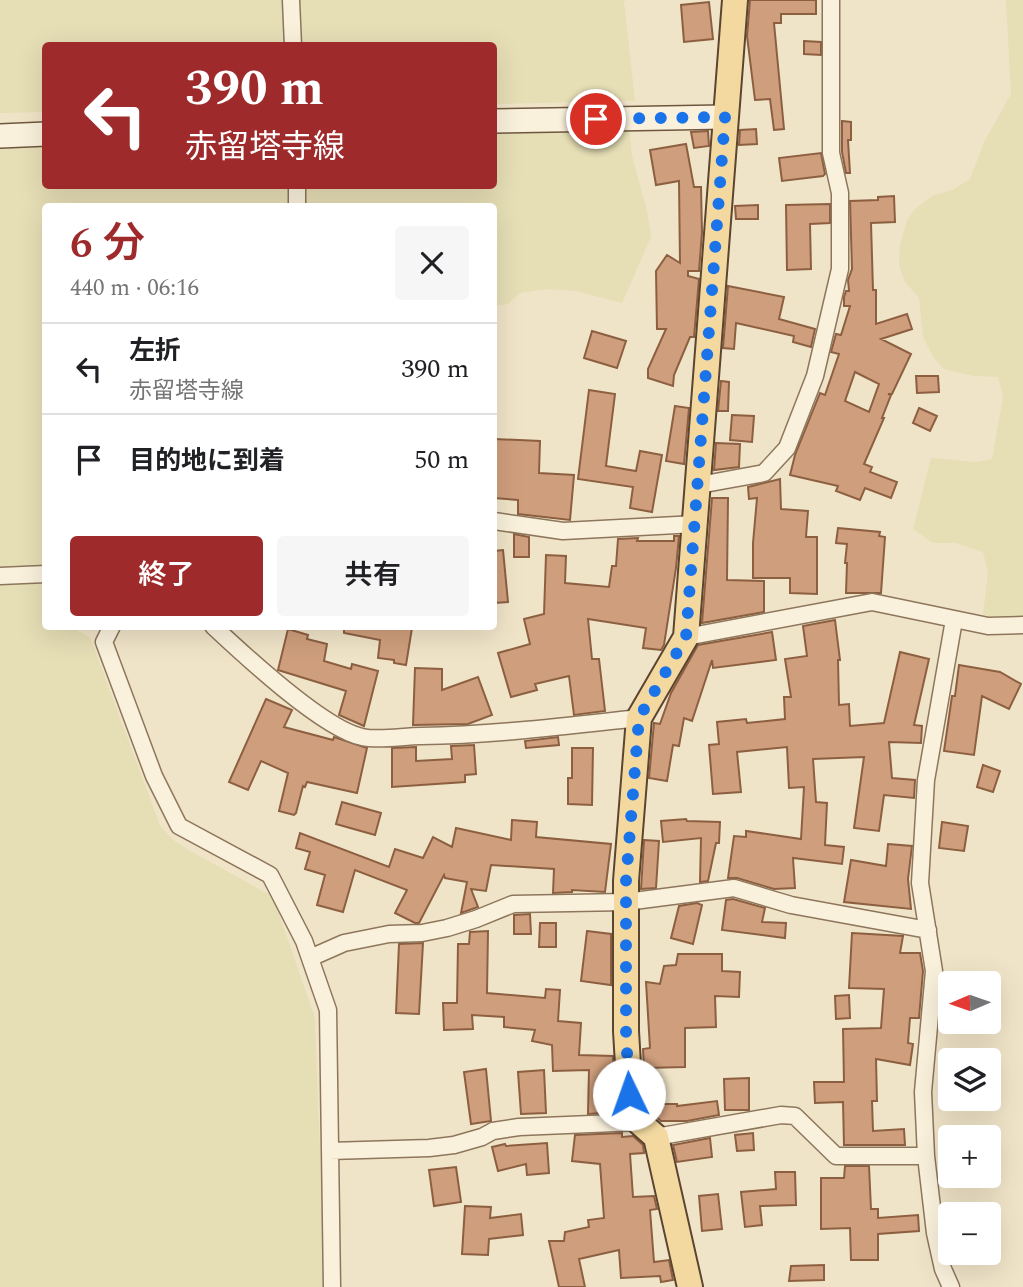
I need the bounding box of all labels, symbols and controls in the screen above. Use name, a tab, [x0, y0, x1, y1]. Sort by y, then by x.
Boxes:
text: 390 m	[185, 52, 324, 127]
icon: left	[70, 70, 161, 161]
pin	[566, 89, 626, 149]
icon: arrive	[577, 100, 615, 138]
text: 赤留塔寺線	[185, 123, 345, 172]
text: 6 分	[70, 213, 145, 276]
button: close	[395, 226, 469, 300]
text: 440 m · 06:16	[70, 271, 199, 306]
text: 左折	[129, 331, 181, 371]
text: 390 m	[401, 349, 469, 389]
icon: left	[70, 350, 108, 388]
text: 赤留塔寺線	[129, 374, 244, 409]
text: 50 m	[414, 440, 469, 480]
icon: arrive	[70, 441, 108, 479]
text: 目的地に到着	[129, 441, 285, 481]
button: 終了	[70, 536, 263, 616]
button: 共有	[277, 536, 469, 616]
north arrow	[938, 971, 1001, 1034]
map controls	[938, 971, 1001, 1265]
button: layers	[938, 1048, 1001, 1111]
position arrow	[592, 1057, 666, 1131]
button: +	[938, 1125, 1001, 1188]
button: −	[938, 1202, 1001, 1265]

